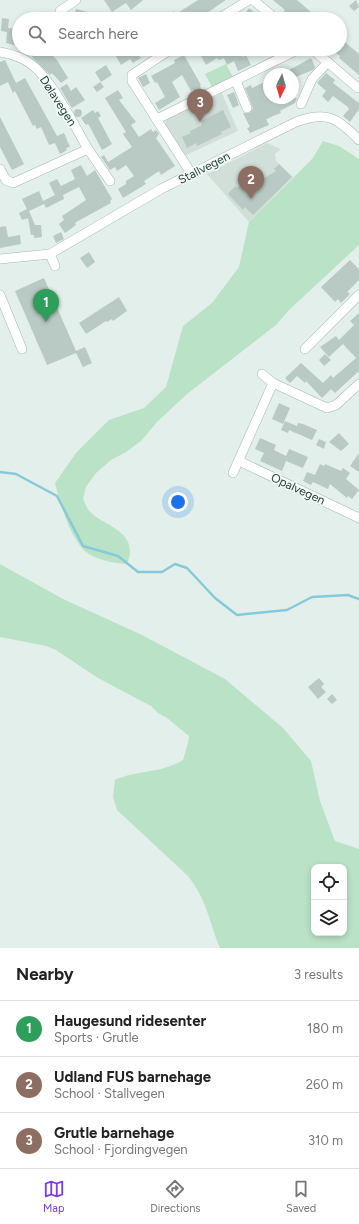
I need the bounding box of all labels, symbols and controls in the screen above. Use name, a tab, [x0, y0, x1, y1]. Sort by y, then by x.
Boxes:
search box	[12, 12, 347, 56]
icon: search	[26, 23, 48, 45]
text: Search here	[58, 25, 138, 43]
north arrow	[263, 68, 299, 104]
street label: Dølavegen	[37, 73, 80, 129]
pin: 3	[187, 89, 213, 122]
street label: Stallvegen	[176, 149, 232, 187]
pin: 2	[238, 166, 264, 199]
pin: 1	[33, 289, 59, 322]
street label: Opalvegen	[269, 470, 328, 508]
your location	[168, 492, 188, 512]
map controls	[311, 864, 347, 936]
button: locate	[311, 864, 347, 900]
button: layers	[311, 900, 347, 936]
text: Nearby	[16, 964, 74, 984]
text: 3 results	[294, 967, 343, 982]
text: Haugesund ridesenter	[54, 1012, 206, 1030]
text: 1	[26, 1021, 32, 1036]
text: 180 m	[307, 1021, 343, 1036]
text: Sports · Grutle	[54, 1030, 139, 1045]
text: Udland FUS barnehage	[54, 1068, 211, 1086]
text: 2	[25, 1077, 33, 1092]
text: 260 m	[306, 1077, 343, 1092]
text: School · Stallvegen	[54, 1086, 165, 1101]
text: Grutle barnehage	[54, 1124, 174, 1142]
text: 3	[25, 1133, 33, 1148]
text: 310 m	[308, 1133, 343, 1148]
text: School · Fjordingvegen	[54, 1142, 188, 1157]
tab: Map	[43, 1178, 65, 1215]
tab: Directions	[150, 1178, 200, 1215]
tab: Saved	[286, 1178, 316, 1215]

